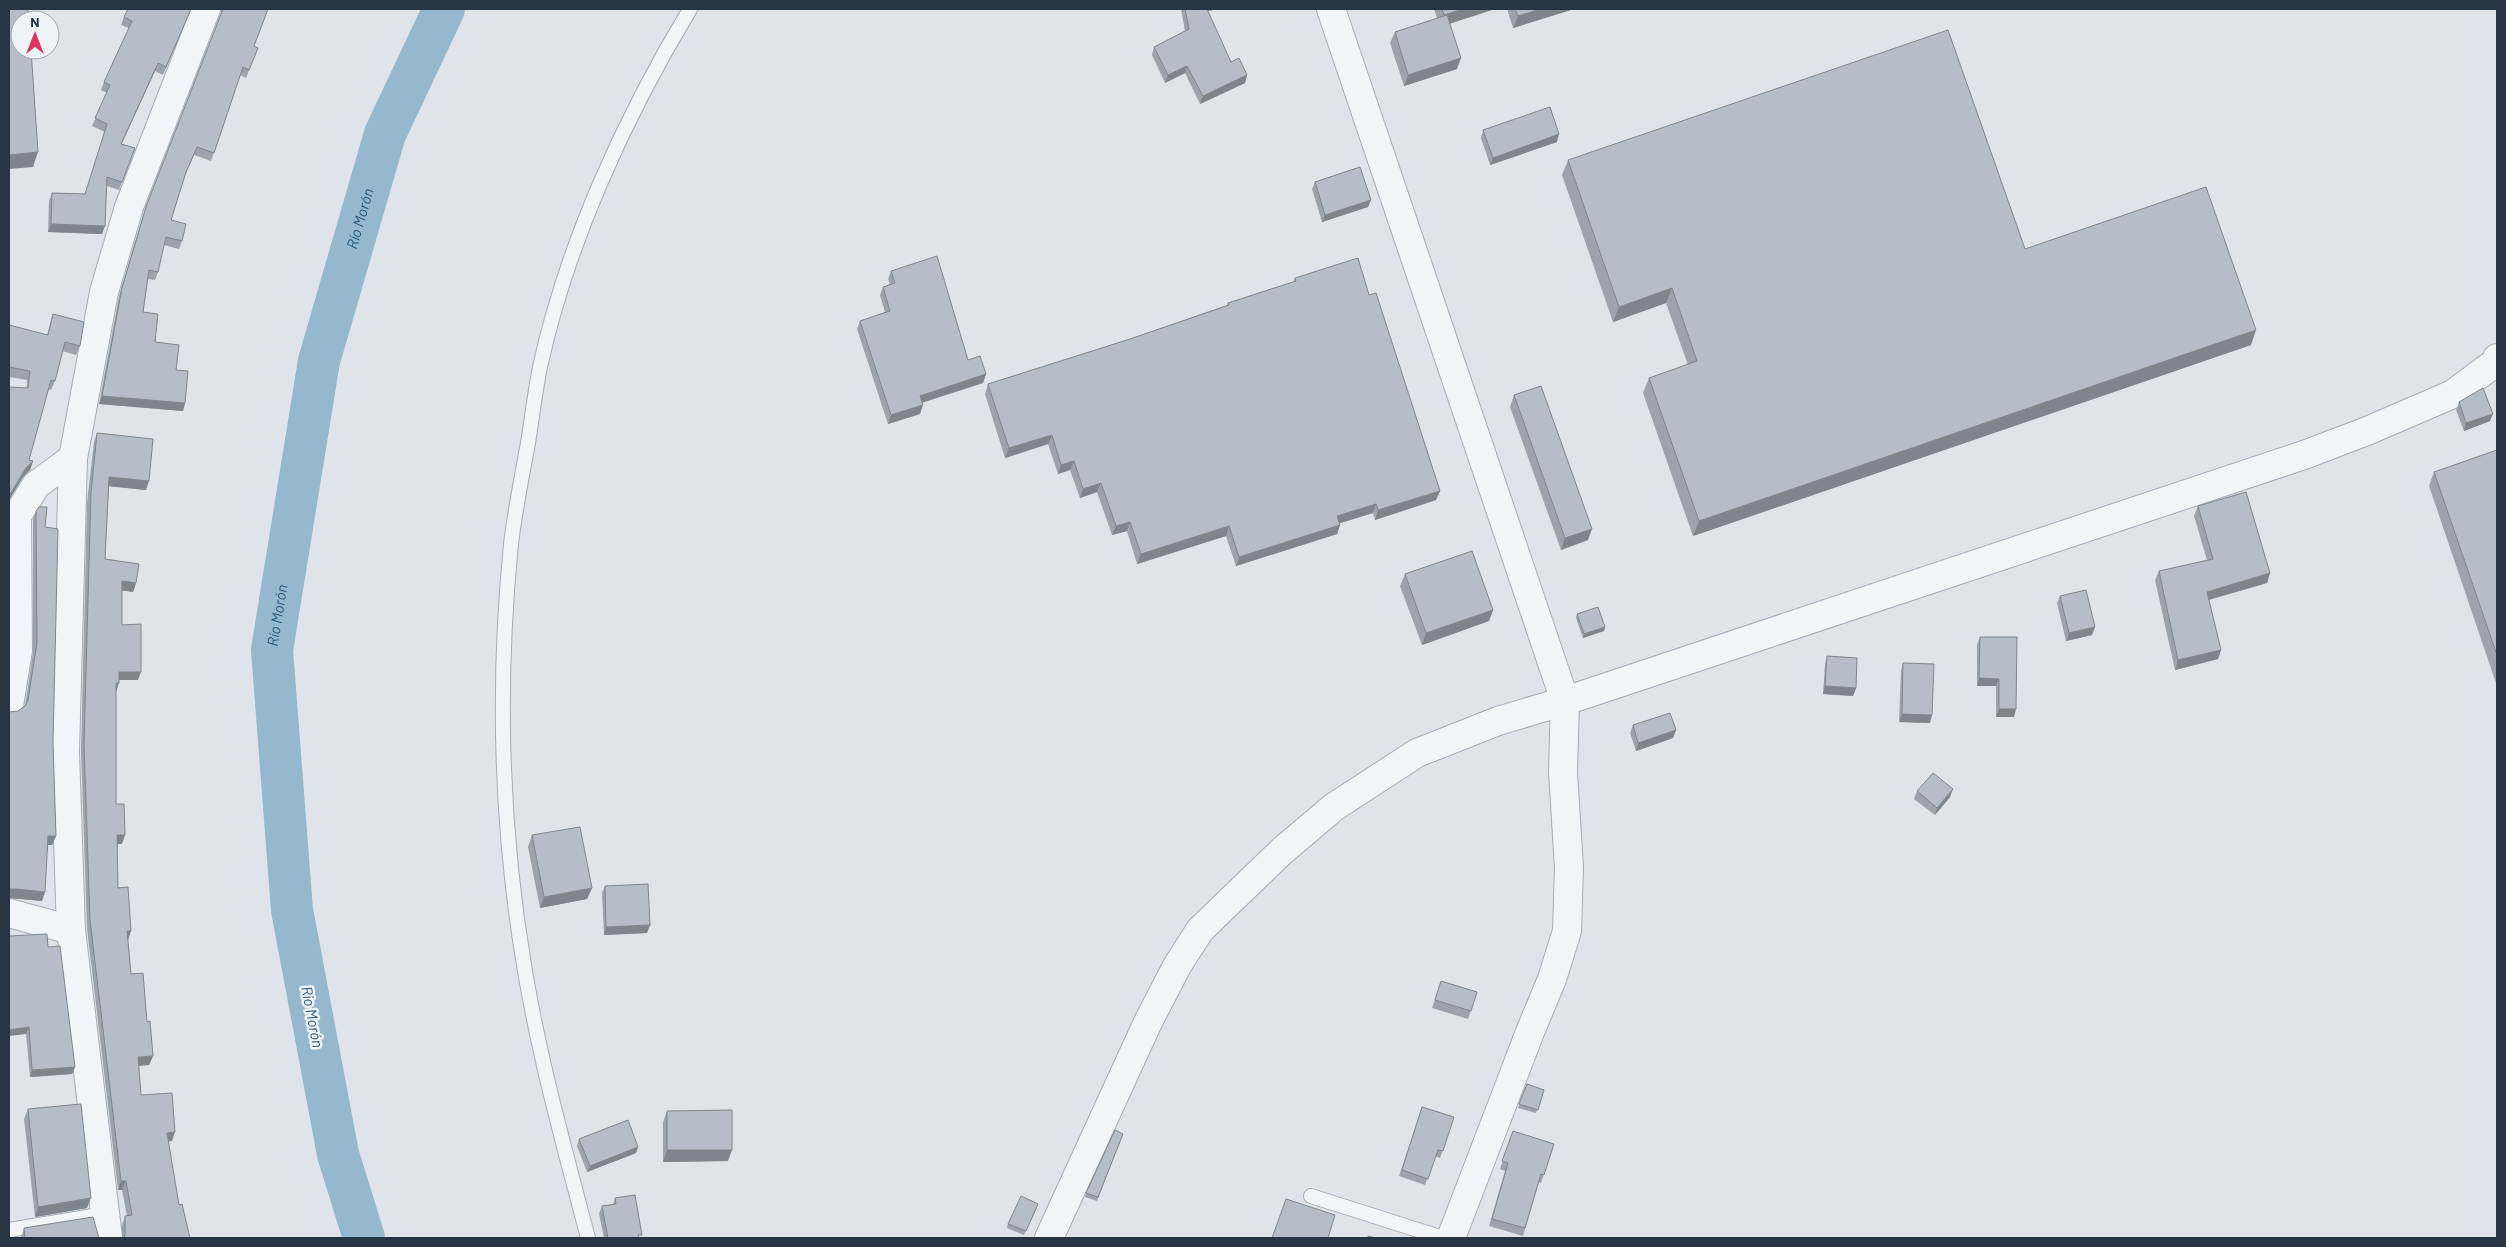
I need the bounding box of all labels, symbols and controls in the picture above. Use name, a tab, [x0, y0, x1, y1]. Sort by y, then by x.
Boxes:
north arrow	[10, 10, 60, 60]
text: N	[30, 13, 40, 30]
water label: Río Morón	[342, 186, 377, 251]
water label: Río Morón	[263, 583, 291, 647]
water label: Río Morón	[298, 985, 328, 1049]

